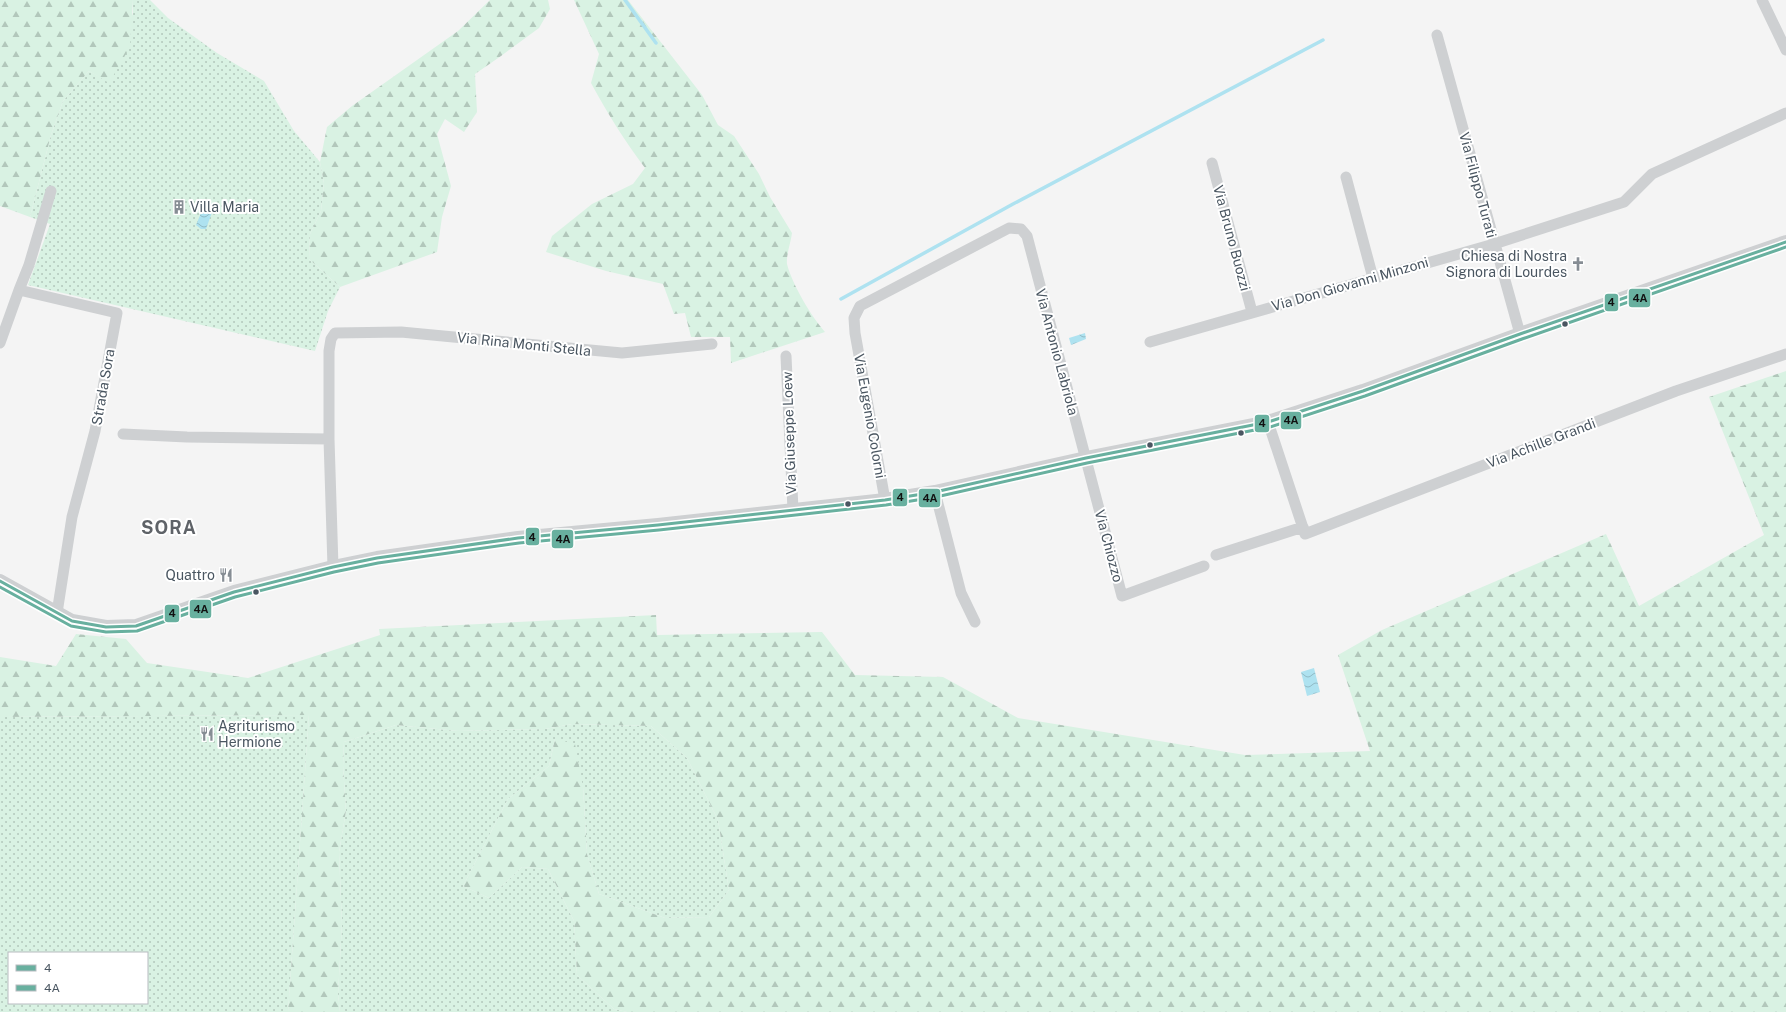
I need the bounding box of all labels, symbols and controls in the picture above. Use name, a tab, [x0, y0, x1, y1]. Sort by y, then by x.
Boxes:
street label: Via Filippo Turati	[1456, 130, 1500, 240]
street label: Via Bruno Buozzi	[1210, 183, 1254, 293]
building icon: Villa Maria	[171, 199, 187, 215]
place label: Villa Maria	[190, 199, 259, 215]
place label: Chiesa di Nostra Signora di Lourdes	[1445, 248, 1567, 280]
street label: Via Don Giovanni Minzoni	[1270, 254, 1430, 314]
church icon: Chiesa di Nostra Signora di Lourdes	[1570, 256, 1586, 272]
street label: Via Antonio Labriola	[1032, 287, 1082, 417]
line badge: 4A	[1628, 288, 1651, 308]
text: 4A	[1632, 292, 1648, 304]
line badge: 4	[1604, 293, 1619, 312]
text: 4	[1607, 296, 1615, 308]
unlabelled marker	[1560, 319, 1570, 329]
street label: Via Rina Monti Stella	[456, 329, 592, 359]
street label: Strada Sora	[88, 348, 118, 426]
street label: Via Eugenio Colorni	[851, 352, 889, 480]
street label: Via Giuseppe Loew	[779, 371, 799, 495]
line badge: 4A	[1280, 411, 1302, 430]
line badge: 4	[1254, 414, 1270, 433]
text: 4A	[1283, 414, 1299, 426]
street label: Via Achille Grandi	[1484, 415, 1598, 471]
text: 4	[1258, 417, 1266, 429]
unlabelled marker	[1236, 428, 1246, 438]
unlabelled marker	[1145, 440, 1155, 450]
line badge: 4	[892, 488, 908, 507]
line badge: 4A	[918, 488, 941, 508]
text: 4	[896, 491, 904, 503]
text: 4A	[922, 492, 938, 504]
unlabelled marker	[843, 499, 853, 509]
street label: Via Chiozzo	[1092, 508, 1126, 584]
district label: SORA	[141, 517, 197, 538]
line badge: 4	[525, 527, 540, 546]
line badge: 4A	[551, 529, 574, 549]
text: 4	[528, 531, 536, 543]
text: 4A	[555, 533, 571, 545]
place label: Quattro	[165, 567, 215, 583]
restaurant icon: Quattro	[218, 567, 234, 583]
unlabelled marker	[251, 587, 261, 597]
line badge: 4A	[189, 599, 212, 619]
text: 4A	[193, 603, 209, 615]
line badge: 4	[164, 604, 180, 623]
text: 4	[168, 607, 176, 619]
place label: Agriturismo Hermione	[218, 718, 295, 750]
restaurant icon: Agriturismo Hermione	[199, 726, 215, 742]
legend	[8, 952, 148, 1004]
text: 4	[44, 961, 52, 975]
text: 4A	[44, 981, 61, 995]

